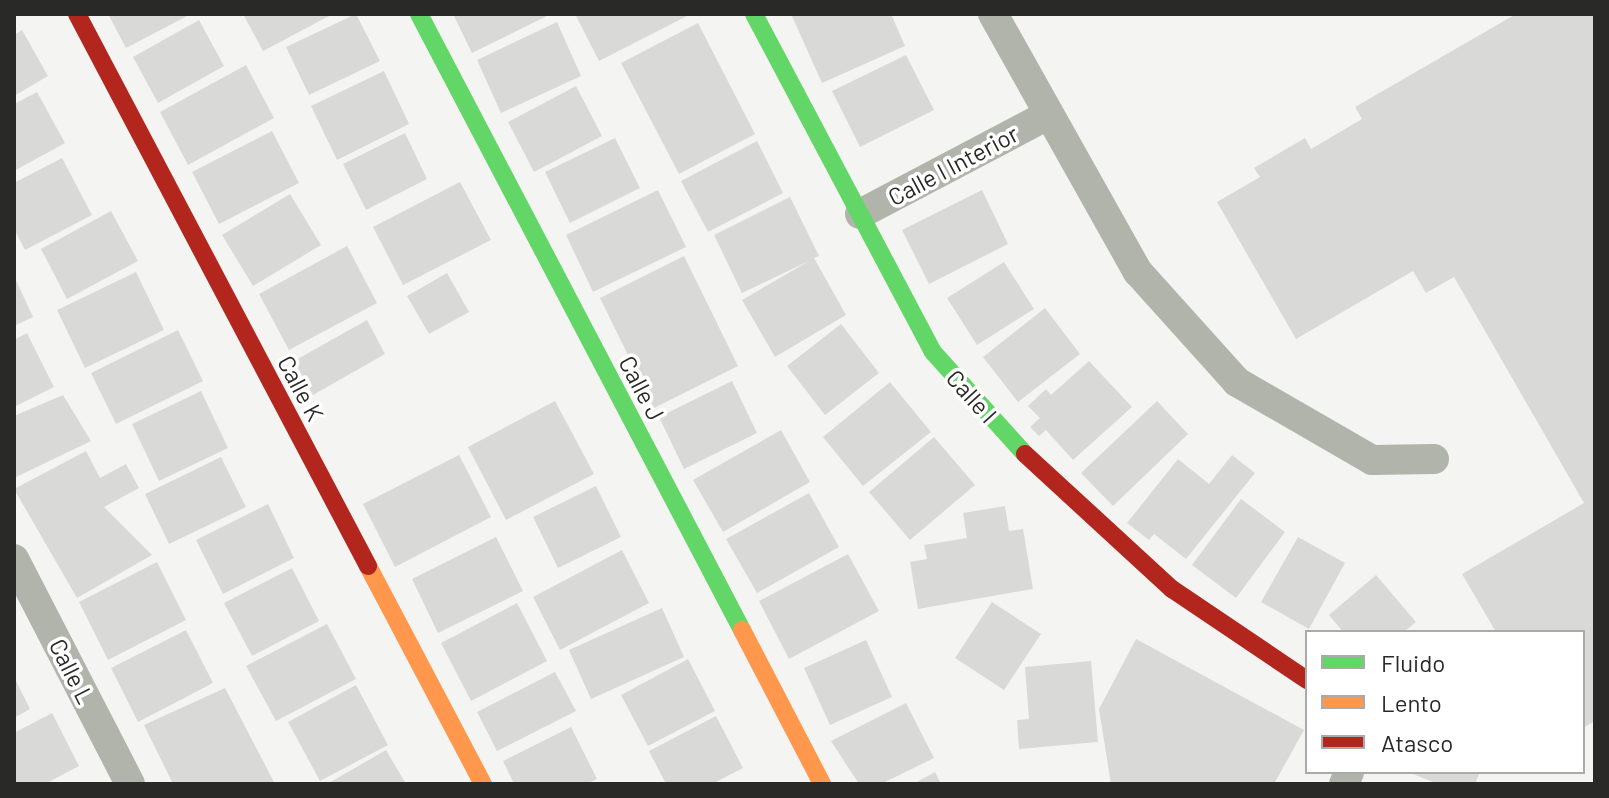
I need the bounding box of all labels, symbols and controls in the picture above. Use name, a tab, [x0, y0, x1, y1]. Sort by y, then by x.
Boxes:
street label: Calle I Interior	[883, 119, 1023, 211]
street label: Calle K	[272, 350, 330, 426]
street label: Calle J	[613, 351, 671, 425]
street label: Calle I	[941, 364, 1003, 428]
legend	[1305, 630, 1585, 774]
street label: Calle L	[44, 634, 100, 708]
text: Fluido	[1381, 648, 1445, 677]
text: Lento	[1381, 688, 1442, 717]
text: Atasco	[1381, 728, 1453, 757]

